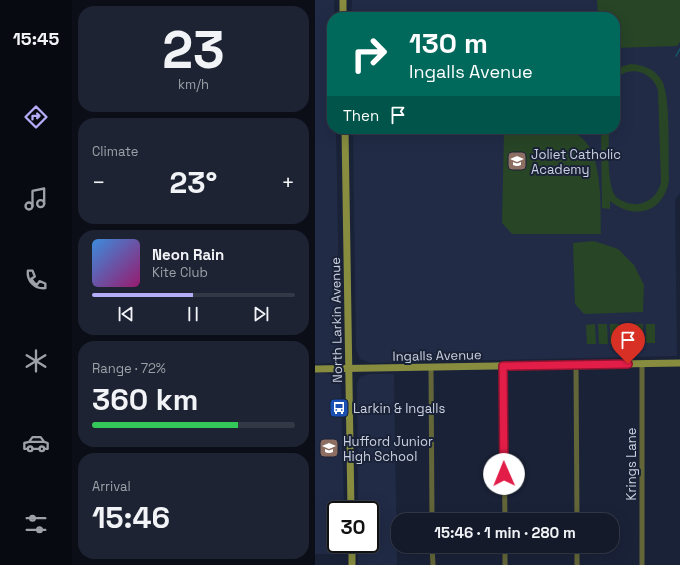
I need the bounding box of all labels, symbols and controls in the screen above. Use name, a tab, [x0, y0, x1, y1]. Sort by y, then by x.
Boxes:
text: 23	[162, 17, 225, 83]
text: 130 m	[409, 25, 488, 61]
text: 15:45	[13, 27, 59, 50]
icon: right	[343, 28, 395, 80]
text: Ingalls Avenue	[409, 60, 533, 83]
text: km/h	[178, 76, 209, 93]
icon: directions	[22, 103, 50, 131]
icon: arrive	[387, 104, 409, 126]
text: Then	[343, 106, 379, 125]
text: Climate	[92, 143, 138, 160]
place label: Joliet Catholic Academy	[531, 146, 621, 178]
school or university icon: Joliet Catholic Academy	[506, 150, 528, 172]
text: 23°	[170, 163, 217, 202]
text: −	[92, 168, 106, 196]
text: +	[281, 168, 295, 196]
icon: music	[22, 185, 50, 213]
text: Neon Rain	[152, 245, 224, 264]
street label: North Larkin Avenue	[327, 257, 346, 383]
text: Kite Club	[152, 264, 208, 281]
icon: phone	[22, 266, 50, 294]
icon: previous	[115, 303, 137, 325]
icon: pause	[182, 303, 204, 325]
icon: next	[250, 303, 272, 325]
pin	[611, 323, 645, 364]
icon: arrive	[617, 329, 639, 351]
street label: Ingalls Avenue	[392, 346, 482, 365]
icon: climate	[22, 347, 50, 375]
text: Range · 72%	[92, 360, 166, 377]
text: 360 km	[92, 380, 198, 419]
bus stop icon: Larkin & Ingalls	[328, 397, 350, 419]
place label: Larkin & Ingalls	[353, 400, 445, 417]
street label: Krings Lane	[623, 428, 640, 500]
icon: car	[22, 429, 50, 457]
place label: Hufford Junior High School	[343, 433, 433, 465]
school or university icon: Hufford Junior High School	[318, 437, 340, 459]
position arrow	[483, 453, 525, 495]
text: Arrival	[92, 478, 131, 495]
text: 15:46	[92, 498, 170, 537]
speed limit sign: 30	[327, 501, 379, 553]
icon: filters	[22, 510, 50, 538]
text: 15:46 · 1 min · 280 m	[434, 523, 576, 542]

